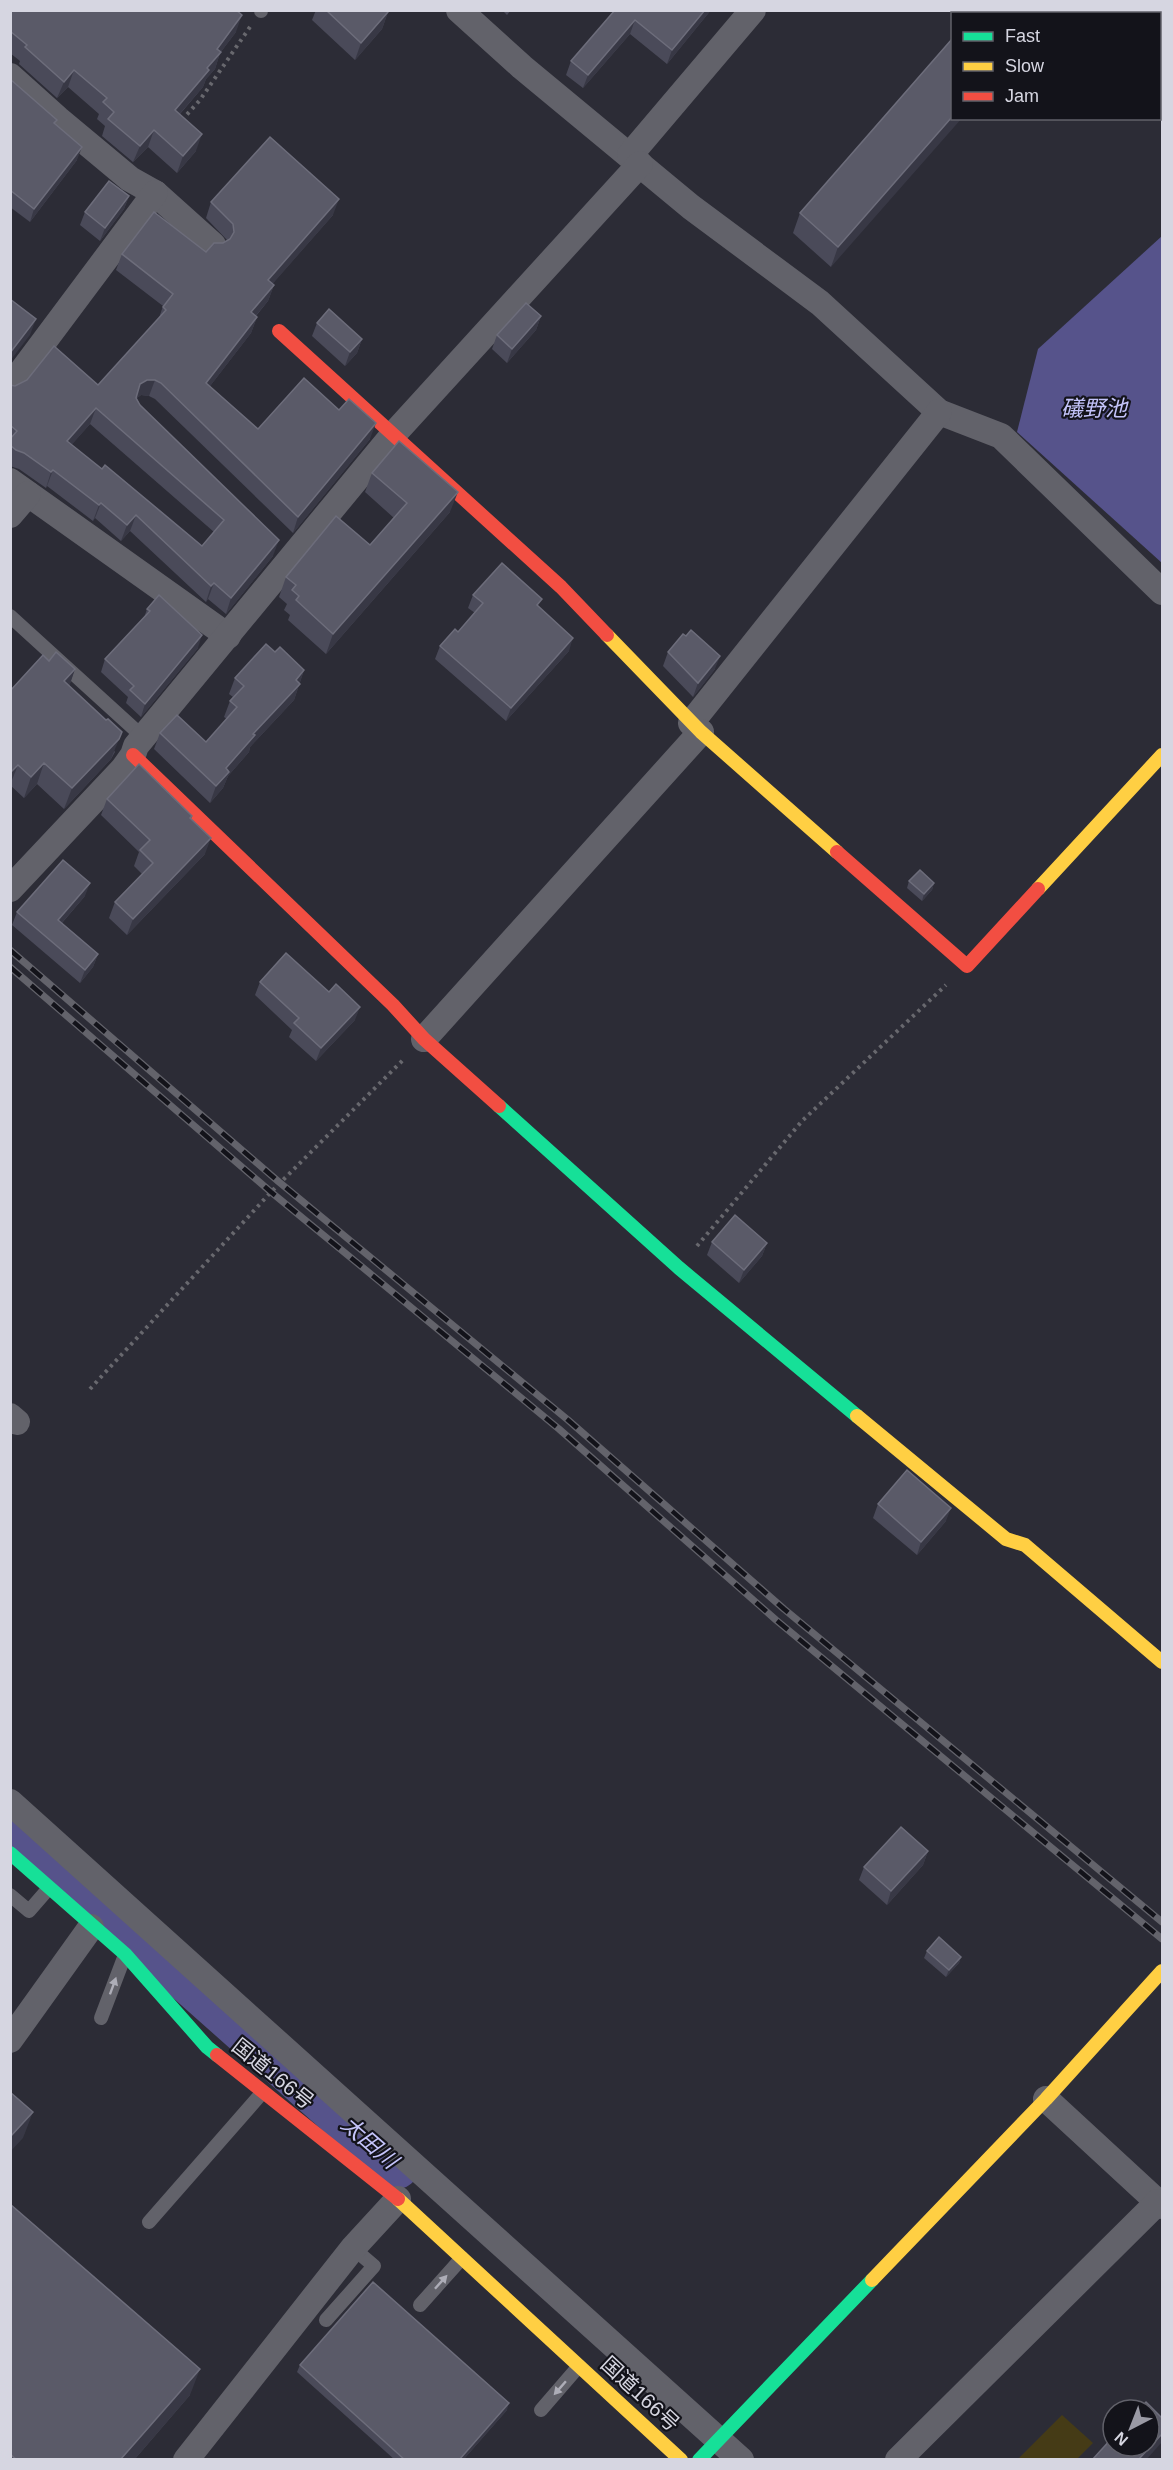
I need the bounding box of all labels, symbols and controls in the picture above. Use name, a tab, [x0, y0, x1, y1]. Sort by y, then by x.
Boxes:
legend	[951, 12, 1161, 120]
text: Fast	[1005, 26, 1040, 46]
text: Slow	[1005, 56, 1045, 76]
text: Jam	[1005, 86, 1039, 106]
water label: 礒野池	[1061, 396, 1129, 421]
one-way arrow	[109, 1977, 119, 1995]
street label: 国道166号	[228, 2034, 319, 2113]
water label: 太田川	[337, 2111, 404, 2175]
one-way arrow	[434, 2275, 447, 2290]
street label: 国道166号	[597, 2352, 684, 2435]
one-way arrow	[554, 2380, 567, 2395]
north arrow	[1101, 2398, 1161, 2458]
text: N	[1111, 2429, 1131, 2449]

